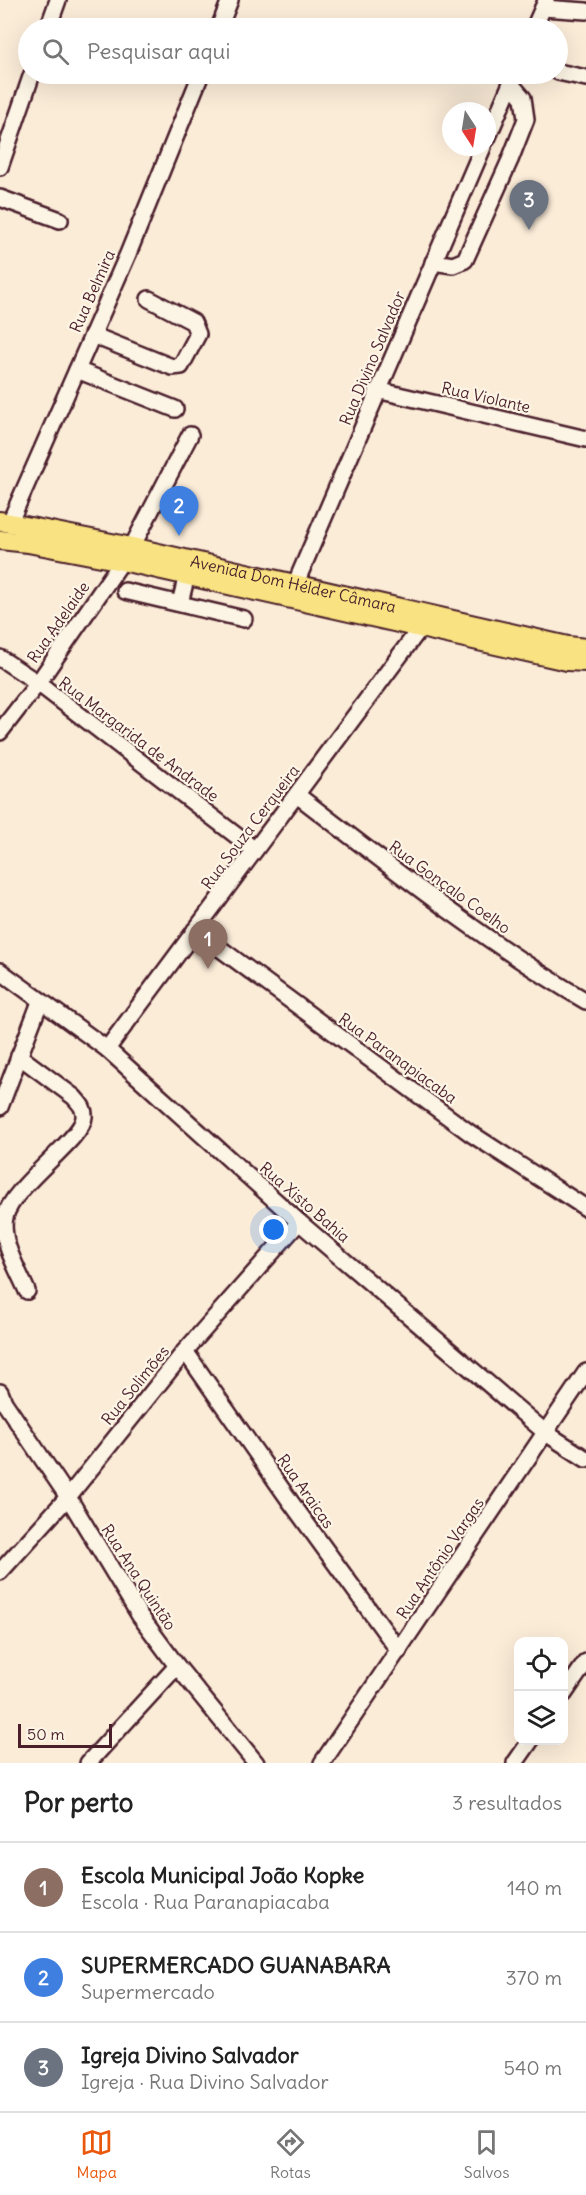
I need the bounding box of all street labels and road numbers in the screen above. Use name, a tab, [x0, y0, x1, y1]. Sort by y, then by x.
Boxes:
street label: Rua Belmira	[65, 247, 119, 335]
street label: Rua Divino Salvador	[335, 287, 410, 428]
street label: Rua Violante	[440, 377, 532, 417]
street label: Avenida Dom Hélder Câmara	[189, 551, 398, 617]
street label: Rua Adelaide	[23, 577, 93, 667]
street label: Rua Margarida de Andrade	[55, 672, 223, 806]
street label: Rua Souza Cerqueira	[197, 761, 303, 893]
street label: Rua Gonçalo Coelho	[385, 836, 515, 938]
street label: Rua Paranapiacaba	[335, 1008, 461, 1108]
street label: Rua Xisto Bahia	[256, 1157, 354, 1247]
street label: Rua Solimões	[97, 1341, 173, 1429]
street label: Rua Araicas	[273, 1450, 339, 1532]
street label: Rua Antônio Vargas	[392, 1494, 488, 1622]
street label: Rua Ana Quintão	[97, 1520, 181, 1634]

